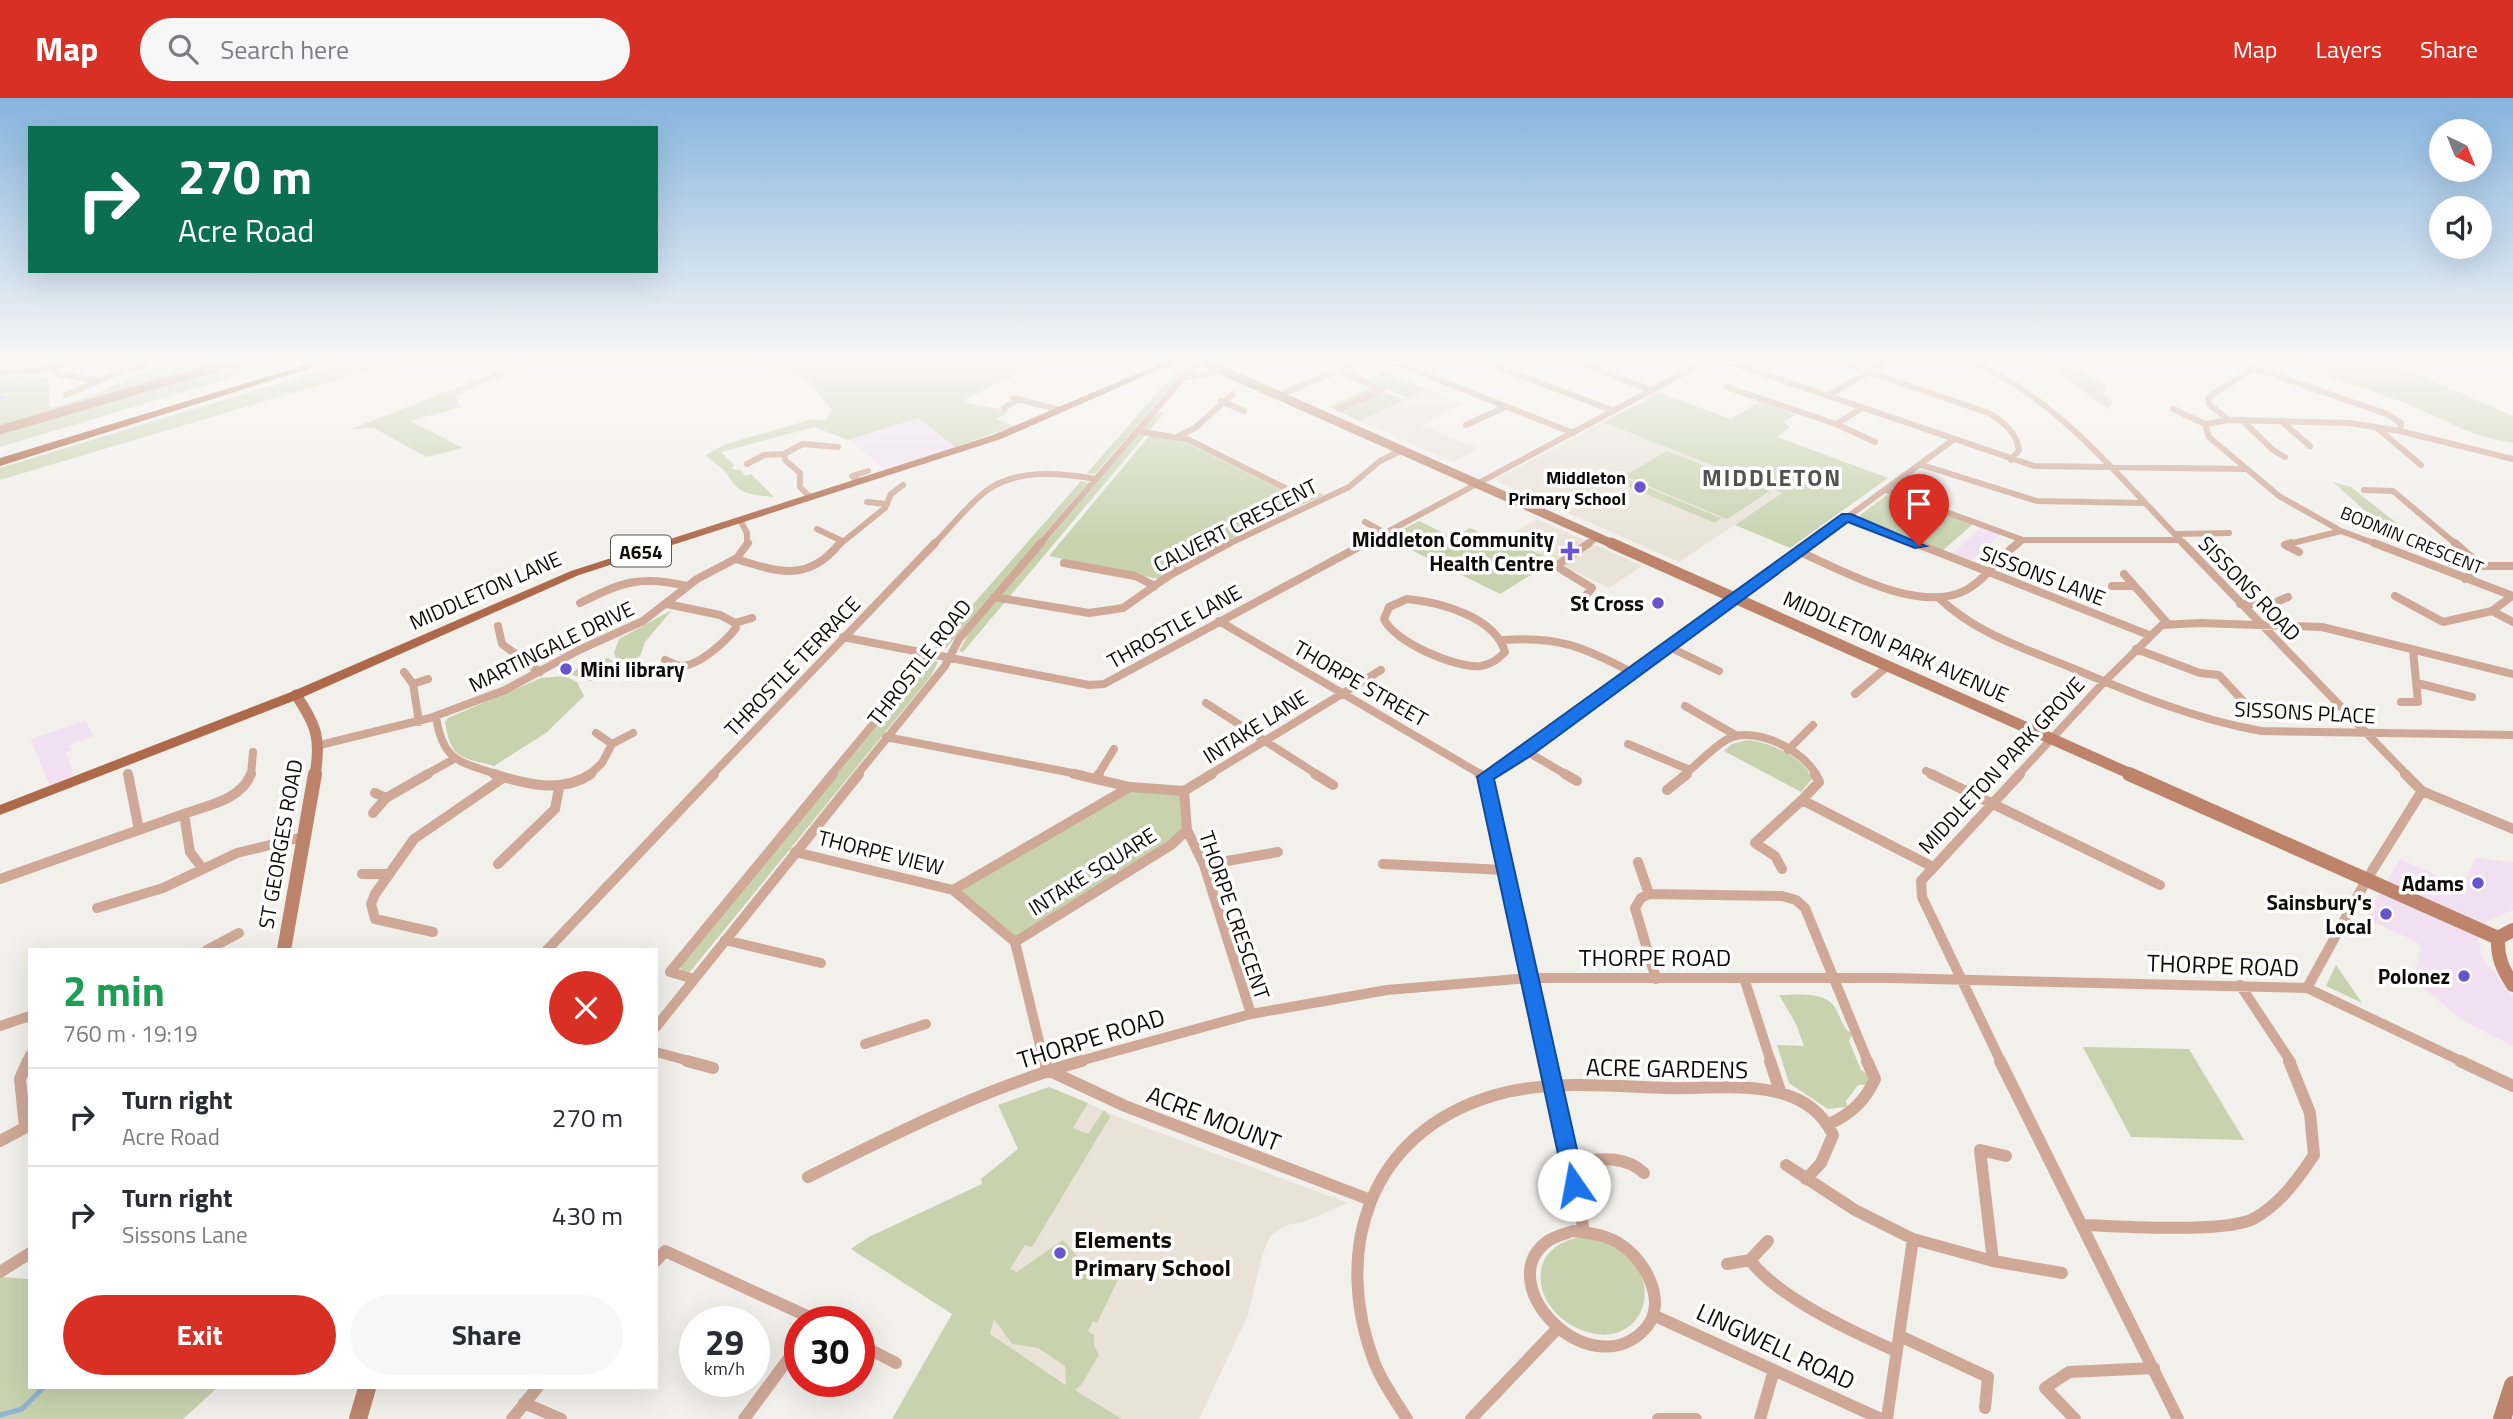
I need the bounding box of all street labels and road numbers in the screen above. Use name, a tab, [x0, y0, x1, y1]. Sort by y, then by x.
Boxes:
street label: CALVERT CRESCENT	[1147, 470, 1323, 580]
street label: BODMIN CRESCENT	[2336, 499, 2488, 581]
street label: SISSONS ROAD	[2191, 528, 2309, 648]
road number: A654	[611, 535, 671, 566]
street label: SISSONS LANE	[1976, 536, 2110, 614]
street label: MIDDLETON LANE	[404, 542, 566, 638]
street label: THROSTLE LANE	[1101, 576, 1247, 676]
street label: MIDDLETON PARK AVENUE	[1778, 582, 2014, 710]
street label: THROSTLE TERRACE	[716, 589, 868, 743]
street label: MARTINGALE DRIVE	[463, 592, 639, 700]
street label: THROSTLE ROAD	[859, 592, 979, 732]
street label: THORPE STREET	[1288, 632, 1434, 734]
street label: MIDDLETON PARK GROVE	[1910, 669, 2092, 861]
street label: INTAKE LANE	[1196, 681, 1314, 771]
street label: SISSONS PLACE	[2234, 692, 2376, 732]
street label: ST GEORGES ROAD	[249, 757, 311, 931]
street label: INTAKE SQUARE	[1022, 819, 1162, 923]
street label: THORPE VIEW	[815, 821, 947, 883]
street label: THORPE CRESCENT	[1191, 826, 1279, 1004]
street label: THORPE ROAD	[1579, 939, 1731, 975]
street label: THORPE ROAD	[2146, 944, 2300, 986]
street label: THORPE ROAD	[1013, 999, 1169, 1077]
street label: ACRE GARDENS	[1586, 1049, 1748, 1087]
street label: ACRE MOUNT	[1142, 1076, 1286, 1160]
street label: LINGWELL ROAD	[1691, 1293, 1861, 1399]

